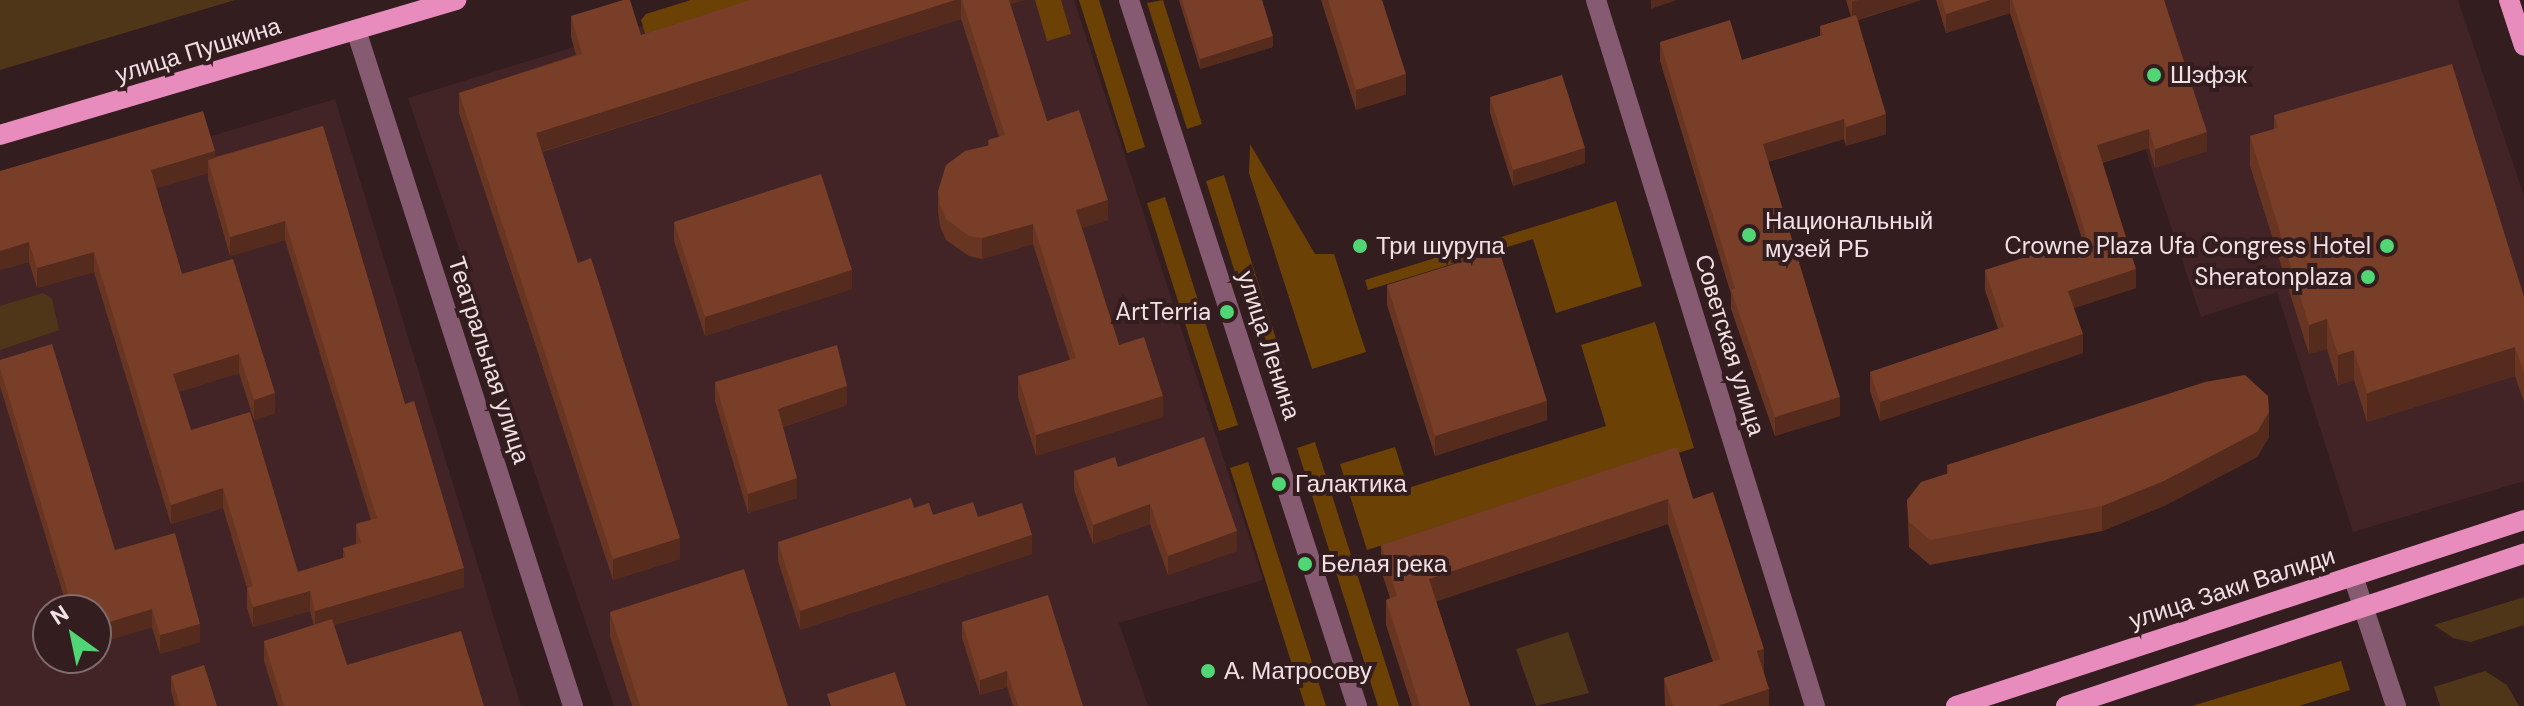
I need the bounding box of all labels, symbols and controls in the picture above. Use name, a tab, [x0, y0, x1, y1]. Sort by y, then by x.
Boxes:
street label: улица Пушкина	[112, 11, 284, 89]
place label: Шэфэк	[2170, 61, 2247, 89]
marker: Шэфэк	[2145, 66, 2163, 84]
place label: Национальный музей РБ	[1765, 207, 1933, 263]
marker: Национальный музей РБ	[1740, 226, 1758, 244]
place label: Три шурупа	[1376, 232, 1505, 260]
place label: Crowne Plaza Ufa Congress Hotel	[2005, 232, 2371, 260]
marker: Три шурупа	[1351, 237, 1369, 255]
marker: Crowne Plaza Ufa Congress Hotel	[2378, 237, 2396, 255]
street label: Советская улица	[1689, 251, 1771, 439]
street label: Театральная улица	[442, 253, 536, 467]
place label: Sheratonplaza	[2194, 263, 2352, 291]
street label: улица Ленина	[1231, 267, 1307, 423]
marker: Sheratonplaza	[2359, 268, 2377, 286]
place label: ArtTerria	[1115, 298, 1211, 326]
marker: ArtTerria	[1218, 303, 1236, 321]
place label: Галактика	[1295, 470, 1407, 498]
marker: Галактика	[1270, 475, 1288, 493]
street label: улица Заки Валиди	[2125, 541, 2339, 635]
place label: Белая река	[1321, 550, 1447, 578]
marker: Белая река	[1296, 555, 1314, 573]
north arrow	[32, 594, 112, 674]
text: N	[45, 599, 74, 632]
place label: А. Матросову	[1224, 657, 1372, 685]
marker: А. Матросову	[1199, 662, 1217, 680]

